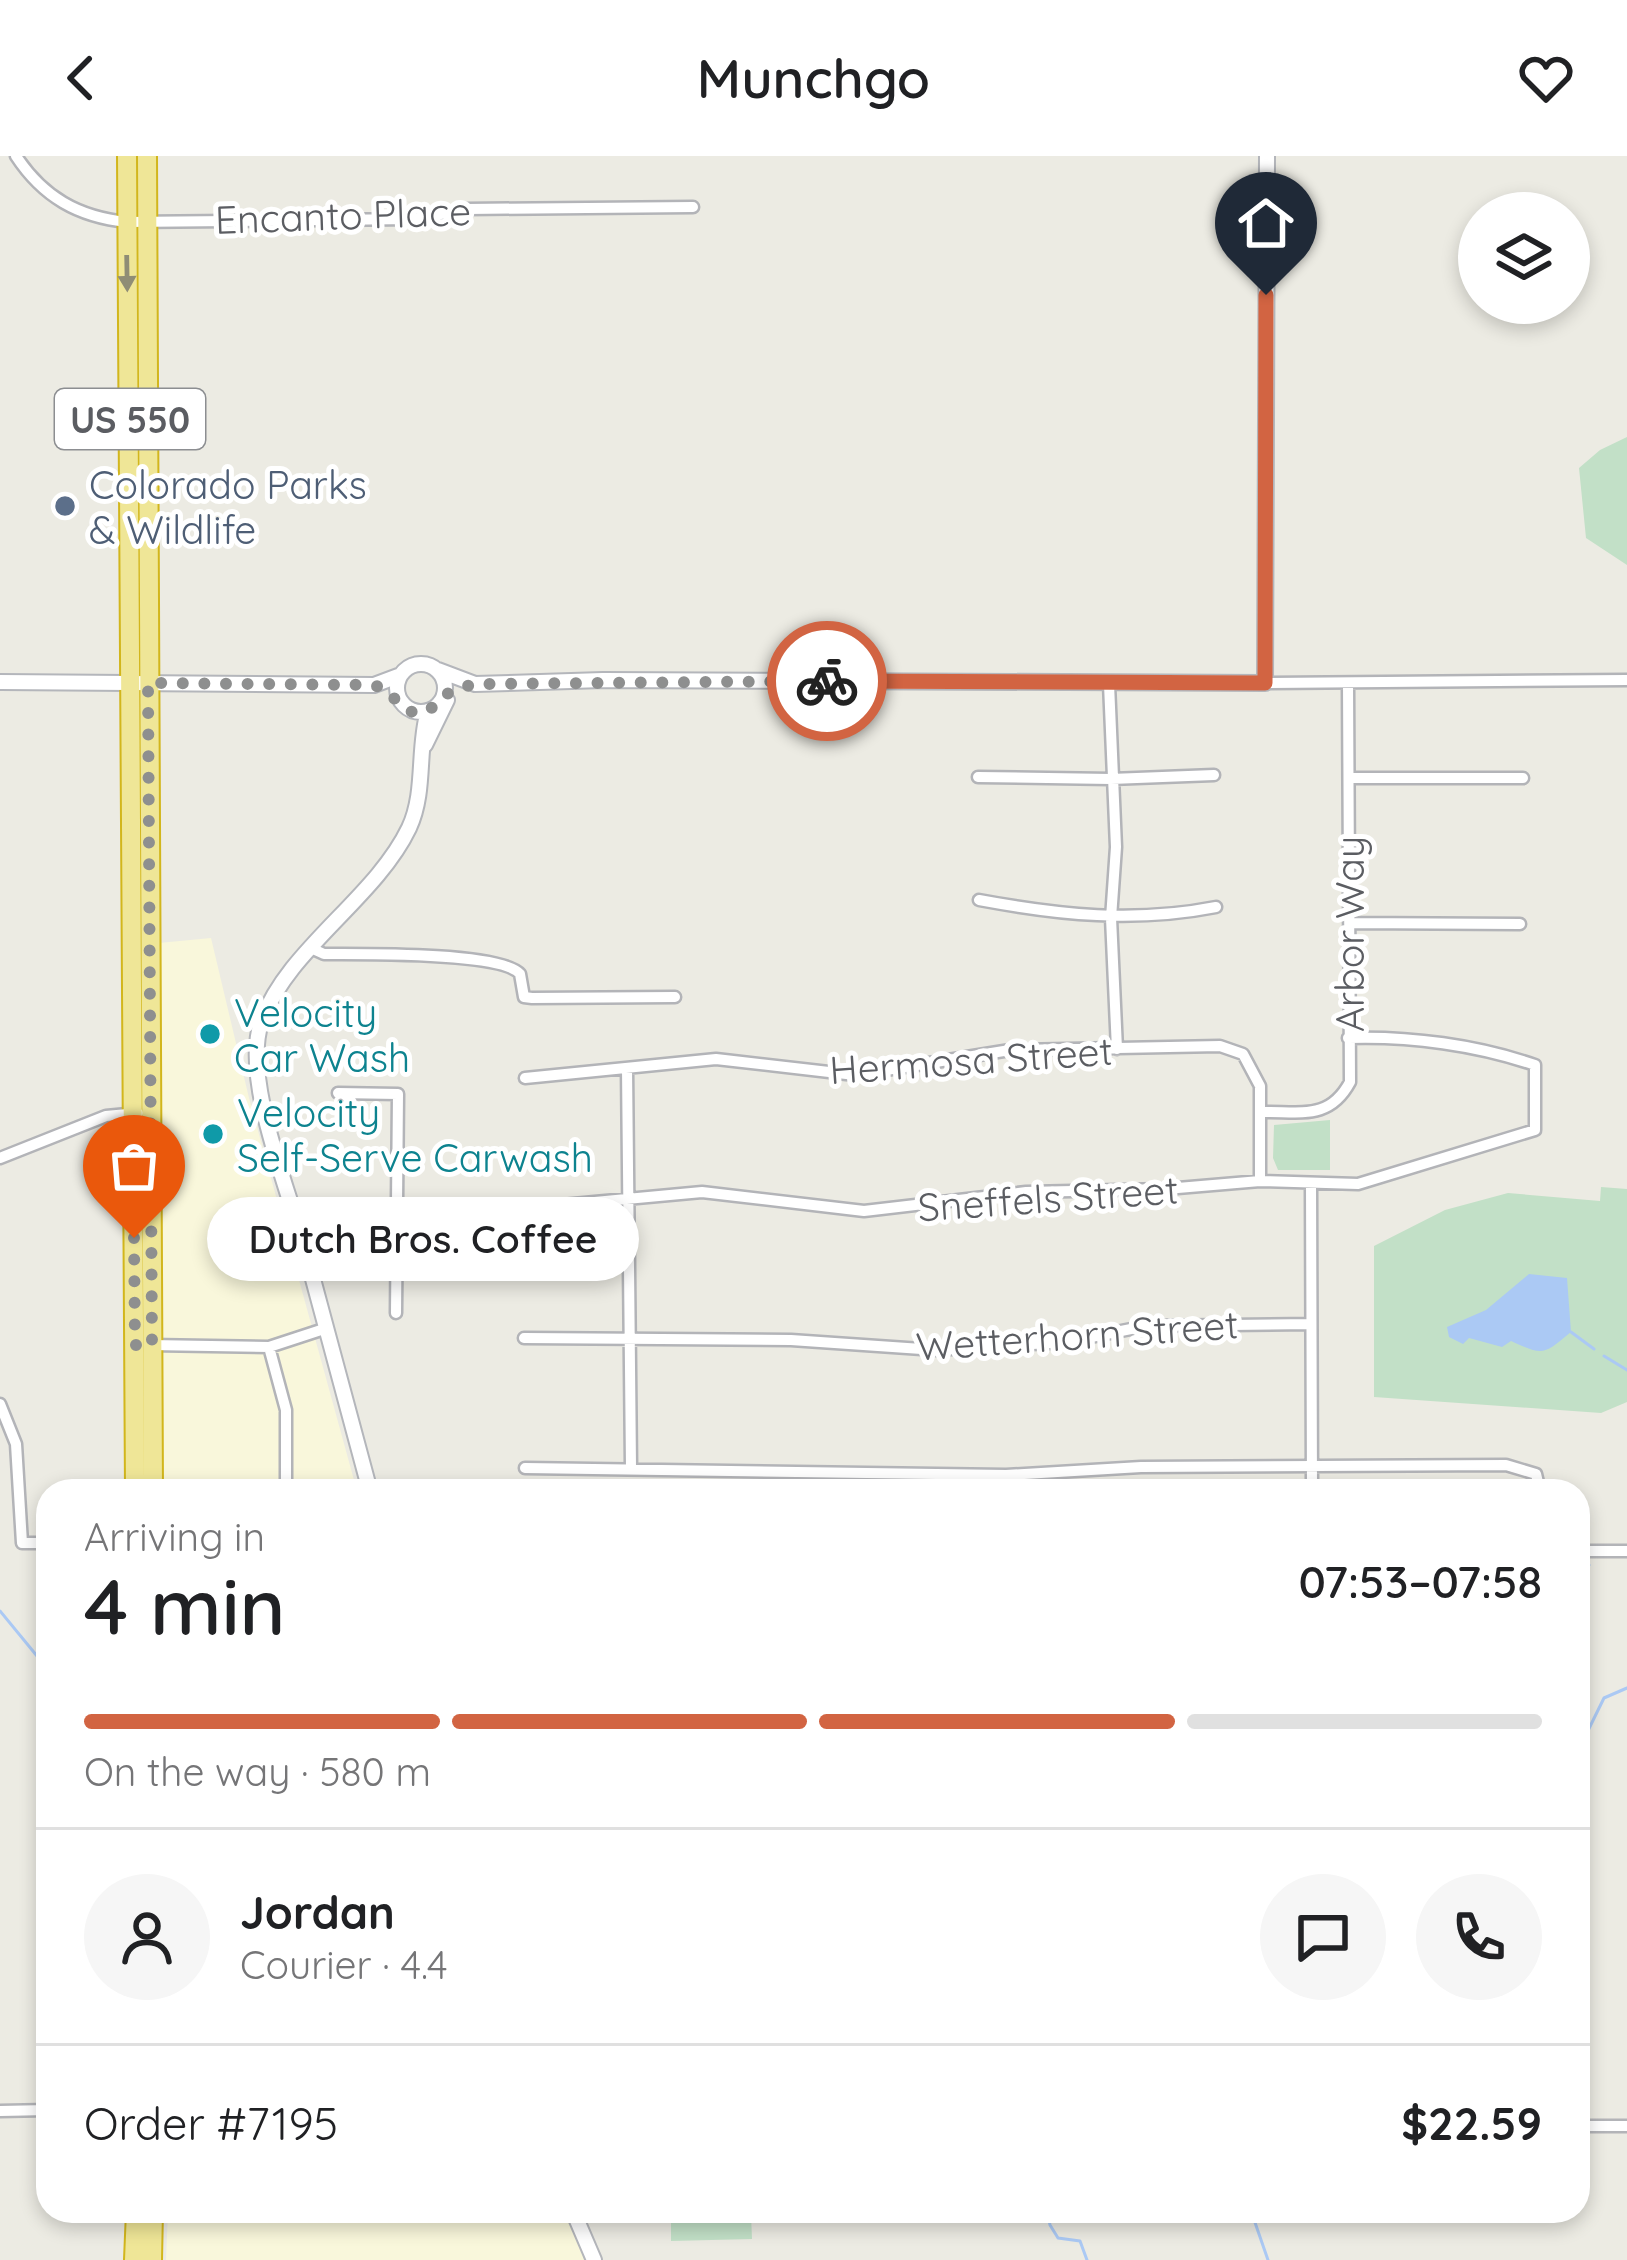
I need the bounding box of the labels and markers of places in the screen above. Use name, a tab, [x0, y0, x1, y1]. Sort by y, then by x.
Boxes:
pin	[1215, 172, 1317, 295]
place label: Colorado Parks & Wildlife	[89, 460, 367, 554]
marker: Colorado Parks & Wildlife	[52, 493, 78, 519]
place label: Velocity Car Wash	[234, 988, 410, 1082]
marker: Velocity Car Wash	[197, 1021, 223, 1047]
place label: Velocity Self-Serve Carwash	[237, 1088, 593, 1182]
pin	[83, 1115, 185, 1238]
marker: Velocity Self-Serve Carwash	[200, 1121, 226, 1147]
callout: Dutch Bros. Coffee	[206, 1196, 638, 1280]

